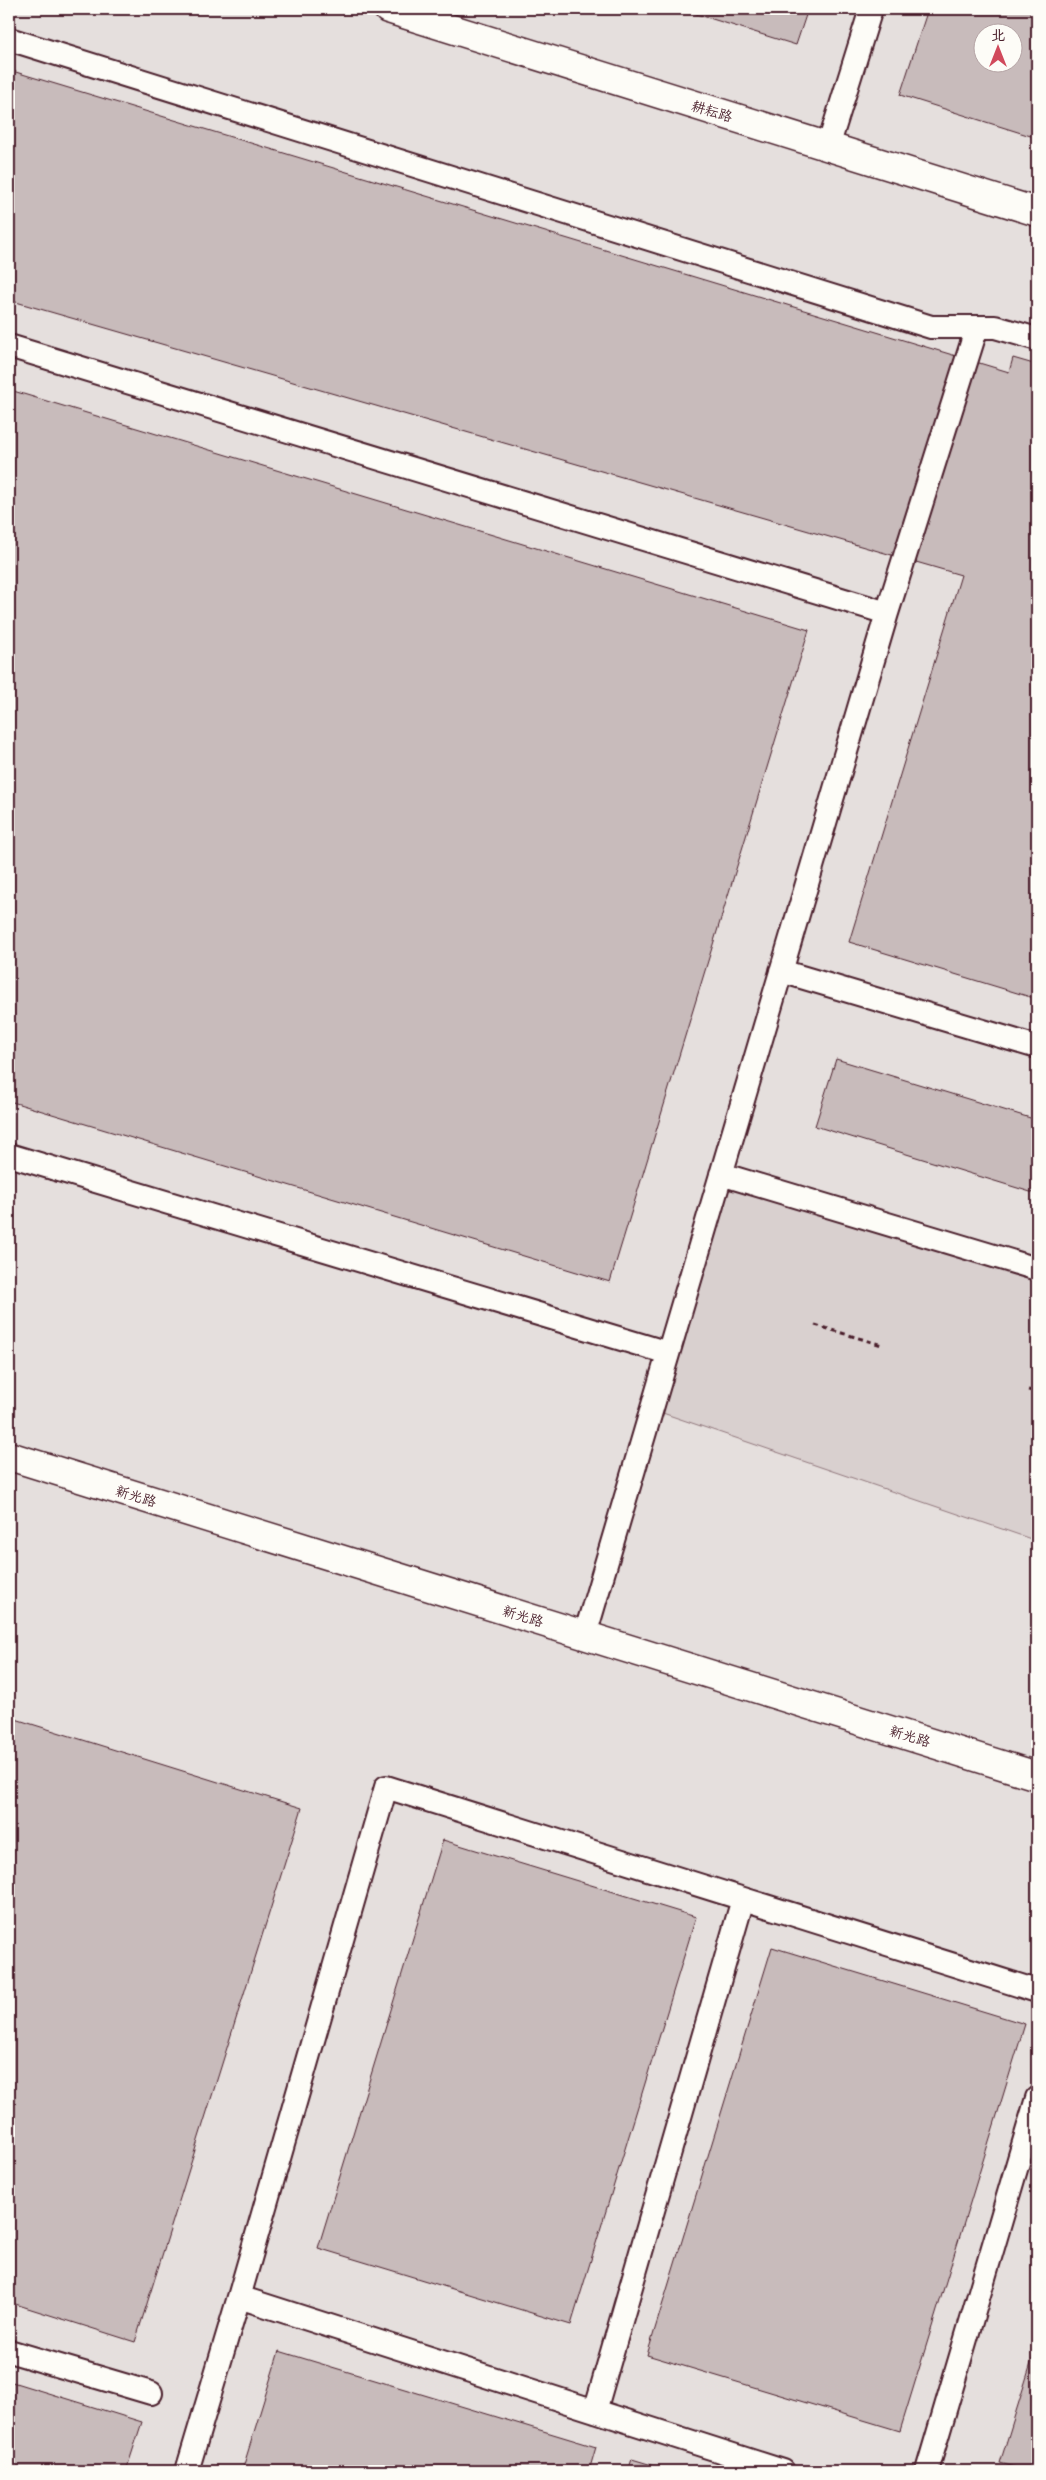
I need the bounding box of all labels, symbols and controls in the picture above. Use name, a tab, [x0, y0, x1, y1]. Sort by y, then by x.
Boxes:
north arrow	[974, 22, 1024, 72]
text: 北	[991, 25, 1005, 47]
street label: 耕耘路	[688, 95, 735, 129]
street label: 新光路	[112, 1480, 159, 1514]
street label: 新光路	[499, 1600, 546, 1634]
street label: 新光路	[886, 1720, 933, 1754]

